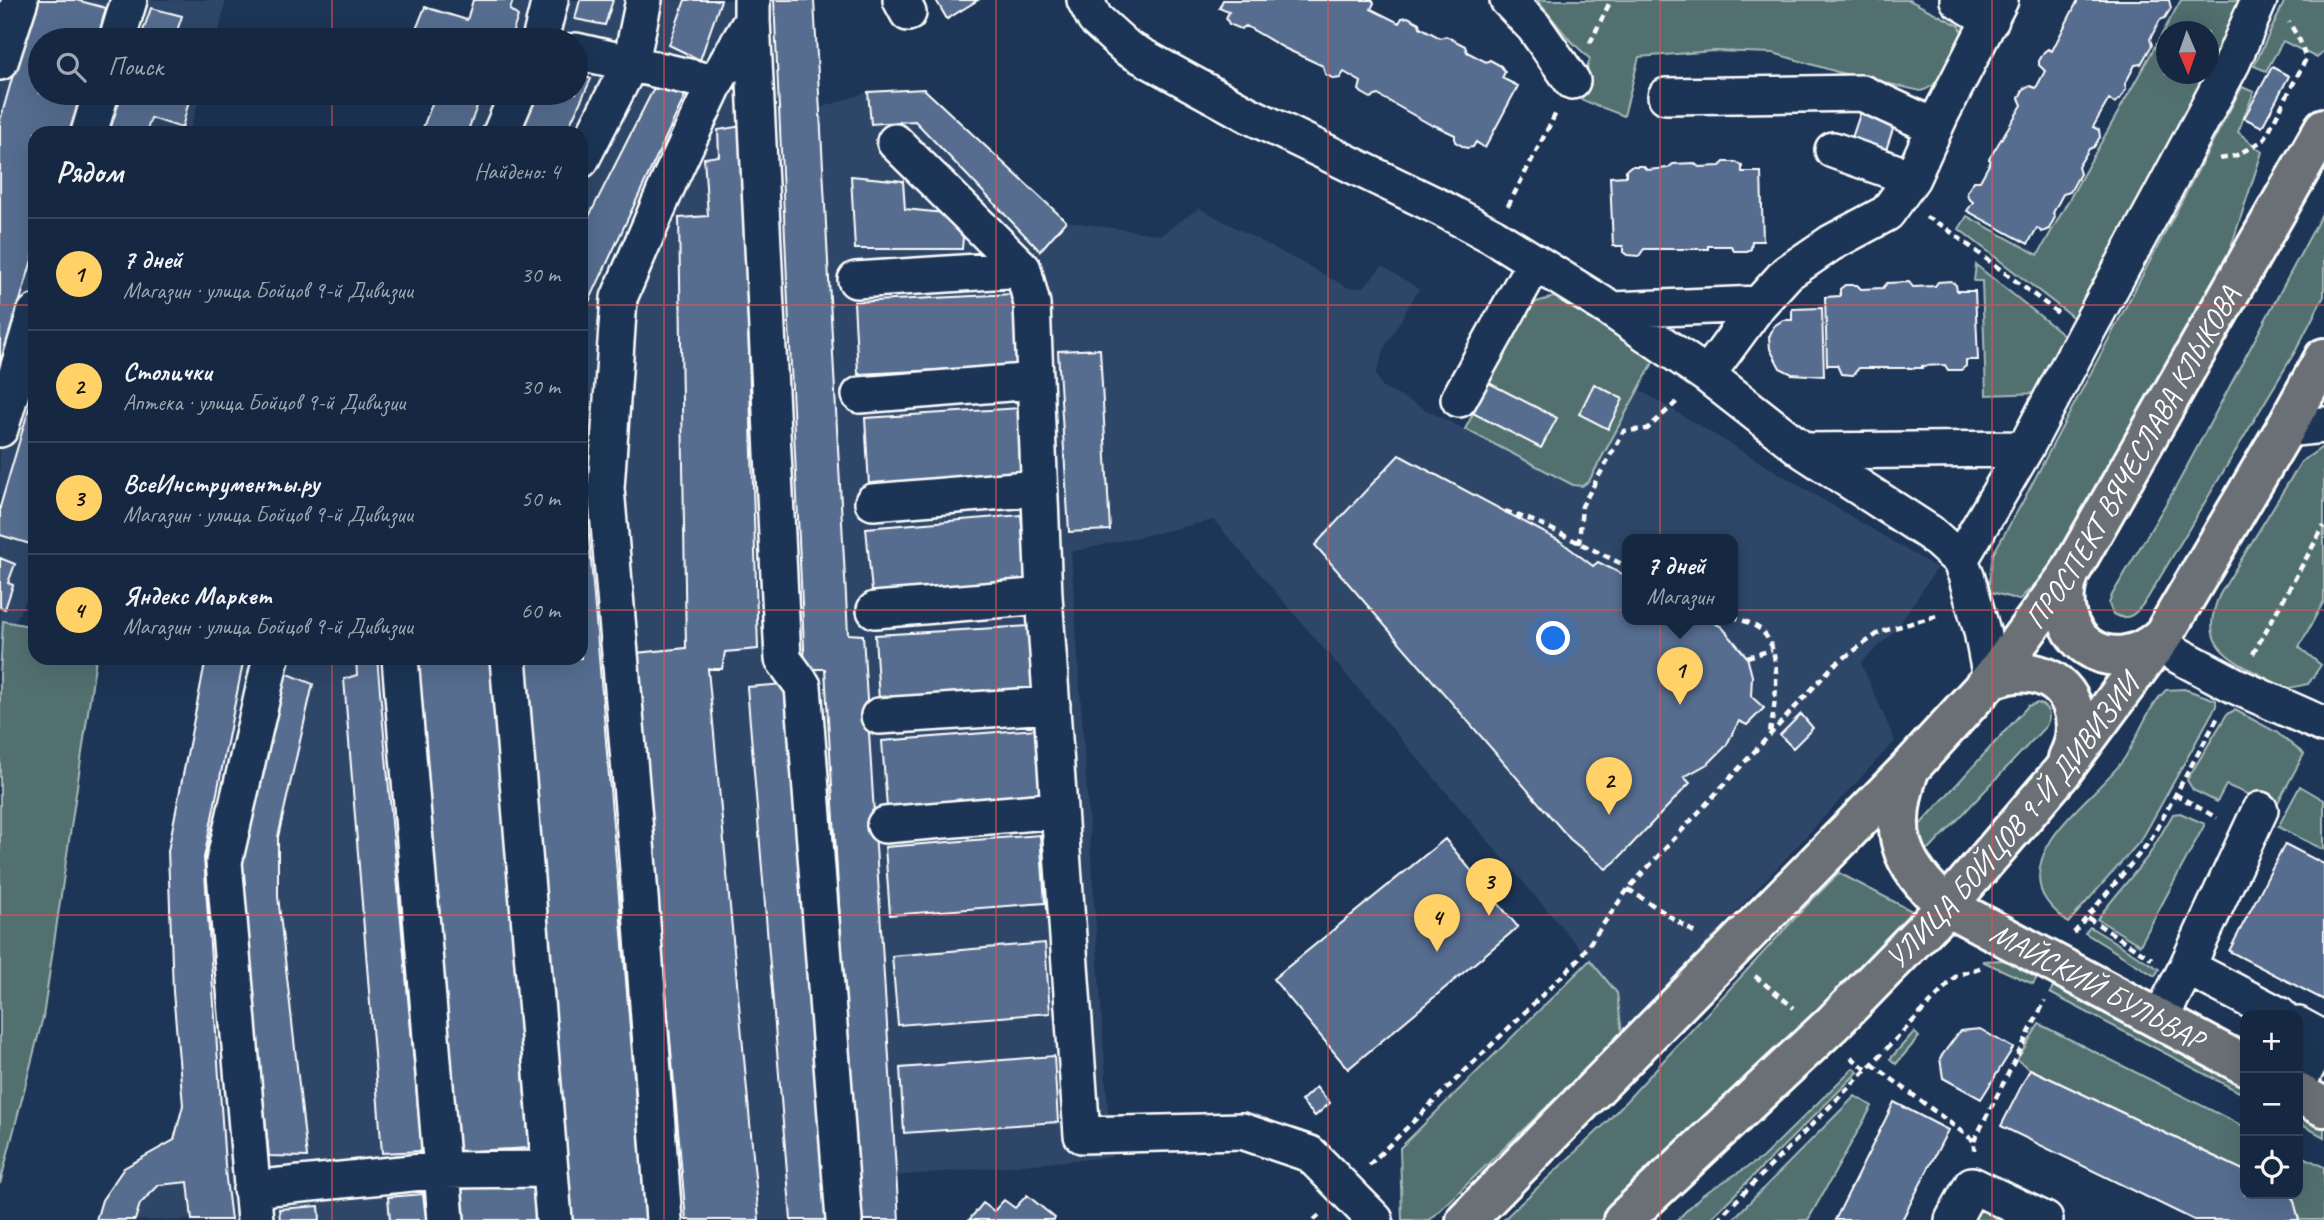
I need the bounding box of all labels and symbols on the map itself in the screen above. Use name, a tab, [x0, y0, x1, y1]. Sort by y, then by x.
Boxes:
north arrow	[2156, 21, 2219, 84]
street label: ПРОСПЕКТ ВЯЧЕСЛАВА КЛЫКОВА	[2016, 279, 2249, 636]
your location	[1536, 621, 1570, 655]
pin: 1	[1657, 647, 1703, 705]
street label: УЛИЦА БОЙЦОВ 9-Й ДИВИЗИИ	[1877, 662, 2150, 977]
pin: 2	[1586, 757, 1632, 815]
pin: 3	[1466, 858, 1512, 916]
pin: 4	[1414, 894, 1460, 952]
street label: МАЙСКИЙ БУЛЬВАР	[1984, 914, 2214, 1060]

